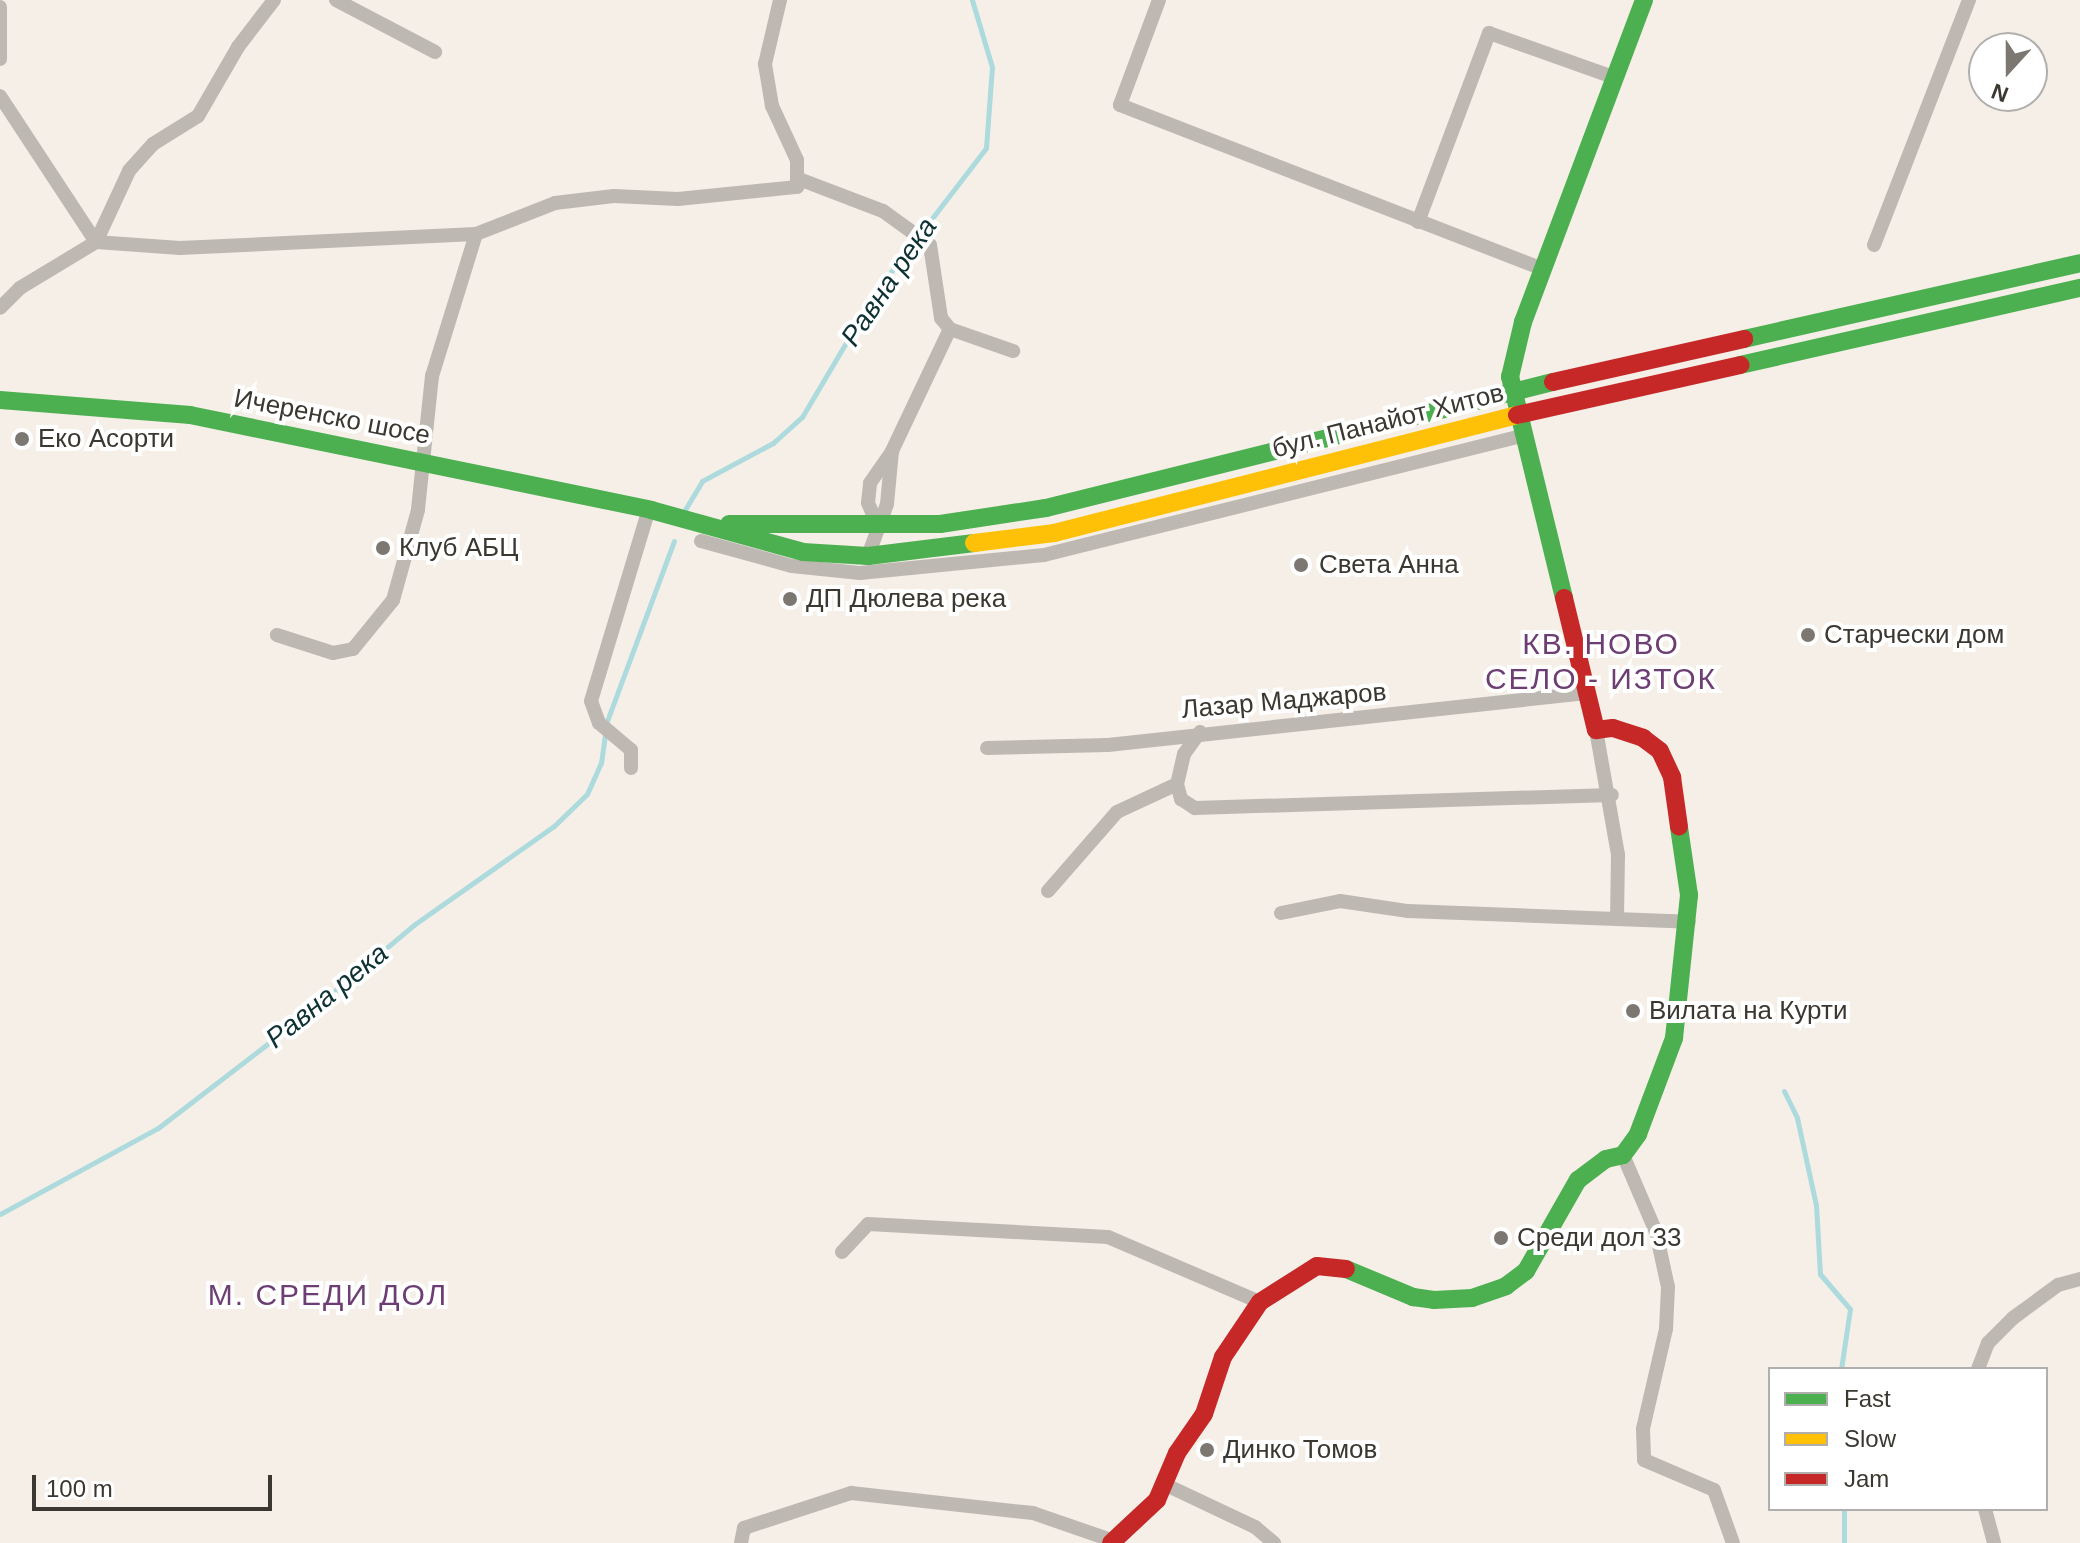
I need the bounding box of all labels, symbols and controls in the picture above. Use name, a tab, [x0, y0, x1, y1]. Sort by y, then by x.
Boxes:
north arrow	[1968, 32, 2048, 112]
text: N	[1988, 78, 2012, 108]
water label: Равна река	[834, 211, 944, 353]
street label: бул. Панайот Хитов	[1269, 377, 1507, 465]
street label: Ичеренско шосе	[231, 383, 433, 451]
place label: Еко Асорти	[38, 423, 174, 455]
marker: Еко Асорти	[13, 430, 31, 448]
place label: Клуб АБЦ	[399, 532, 518, 564]
marker: Клуб АБЦ	[374, 539, 392, 557]
place label: Света Анна	[1319, 549, 1459, 581]
marker: Света Анна	[1290, 554, 1312, 576]
place label: ДП Дюлева река	[806, 583, 1006, 615]
marker: ДП Дюлева река	[781, 590, 799, 608]
place label: Старчески дом	[1824, 619, 2004, 651]
district label: КВ. НОВО СЕЛО - ИЗТОК	[1485, 626, 1717, 696]
marker: Старчески дом	[1799, 626, 1817, 644]
street label: Лазар Маджаров	[1180, 677, 1388, 725]
water label: Равна река	[259, 937, 395, 1055]
place label: Вилата на Курти	[1649, 995, 1847, 1027]
marker: Вилата на Курти	[1624, 1002, 1642, 1020]
place label: Среди дол 33	[1517, 1222, 1681, 1254]
marker: Среди дол 33	[1492, 1229, 1510, 1247]
district label: М. СРЕДИ ДОЛ	[208, 1277, 448, 1313]
legend	[1768, 1367, 2048, 1511]
text: Fast	[1844, 1385, 1891, 1412]
text: Slow	[1844, 1425, 1896, 1452]
place label: Динко Томов	[1223, 1434, 1377, 1466]
marker: Динко Томов	[1198, 1441, 1216, 1459]
scale bar	[36, 1459, 276, 1509]
text: Jam	[1844, 1465, 1889, 1492]
text: 100 m	[46, 1475, 113, 1502]

